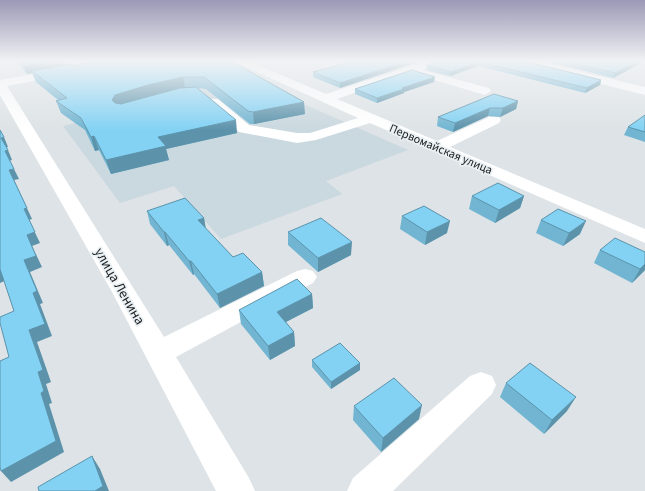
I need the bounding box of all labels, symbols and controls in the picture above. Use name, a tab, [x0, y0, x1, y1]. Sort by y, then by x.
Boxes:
street label: Первомайская улица	[387, 120, 495, 179]
street label: улица Ленина	[89, 244, 149, 329]

